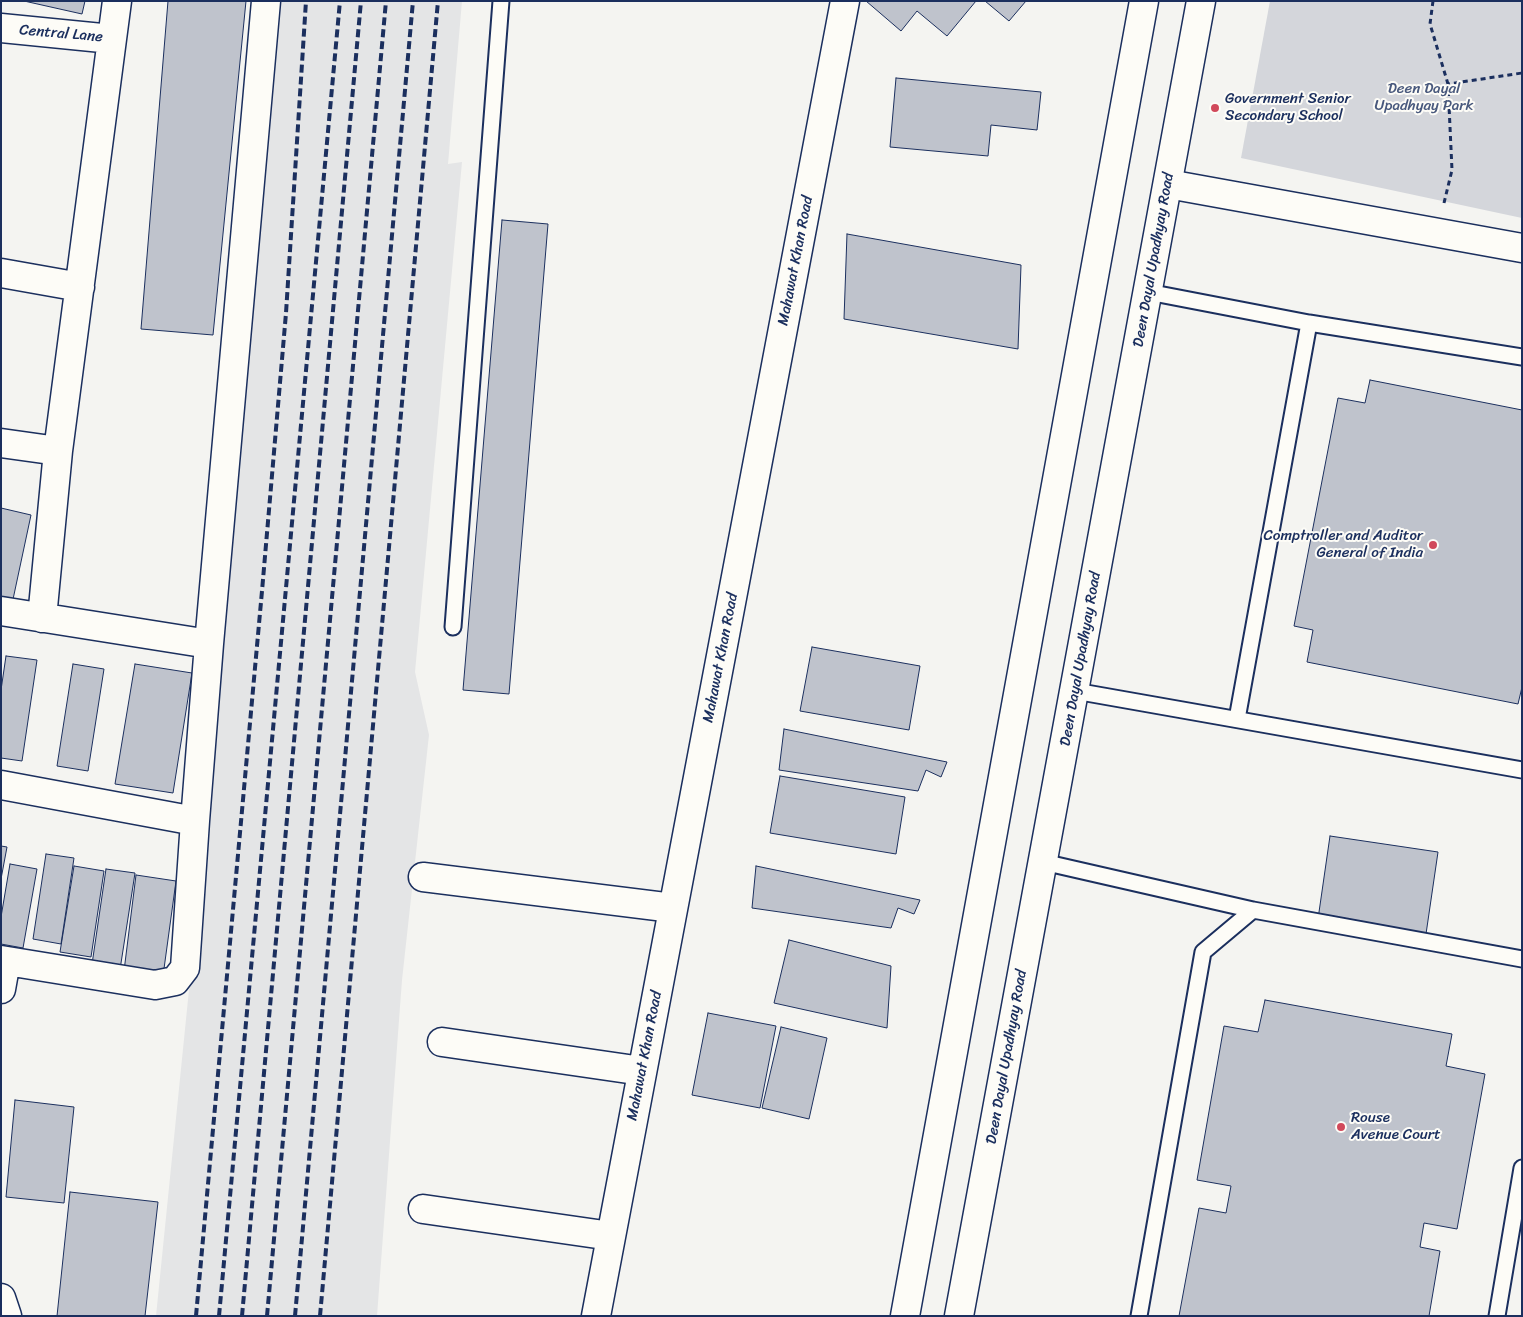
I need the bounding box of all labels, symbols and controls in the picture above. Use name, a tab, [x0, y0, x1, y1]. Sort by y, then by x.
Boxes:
street label: Central Lane	[18, 21, 104, 47]
park label: Deen Dayal Upadhyay Park	[1375, 80, 1473, 115]
place label: Government Senior Secondary School	[1225, 90, 1351, 125]
marker: Government Senior Secondary School	[1209, 102, 1221, 114]
street label: Deen Dayal Upadhyay Road	[1130, 171, 1178, 349]
street label: Mahawat Khan Road	[775, 195, 817, 327]
place label: Comptroller and Auditor General of India	[1263, 527, 1423, 562]
marker: Comptroller and Auditor General of India	[1427, 539, 1439, 551]
street label: Deen Dayal Upadhyay Road	[1057, 570, 1105, 748]
street label: Mahawat Khan Road	[700, 592, 742, 724]
street label: Deen Dayal Upadhyay Road	[983, 968, 1031, 1146]
street label: Mahawat Khan Road	[624, 990, 666, 1122]
place label: Rouse Avenue Court	[1351, 1109, 1441, 1144]
marker: Rouse Avenue Court	[1335, 1121, 1347, 1133]

